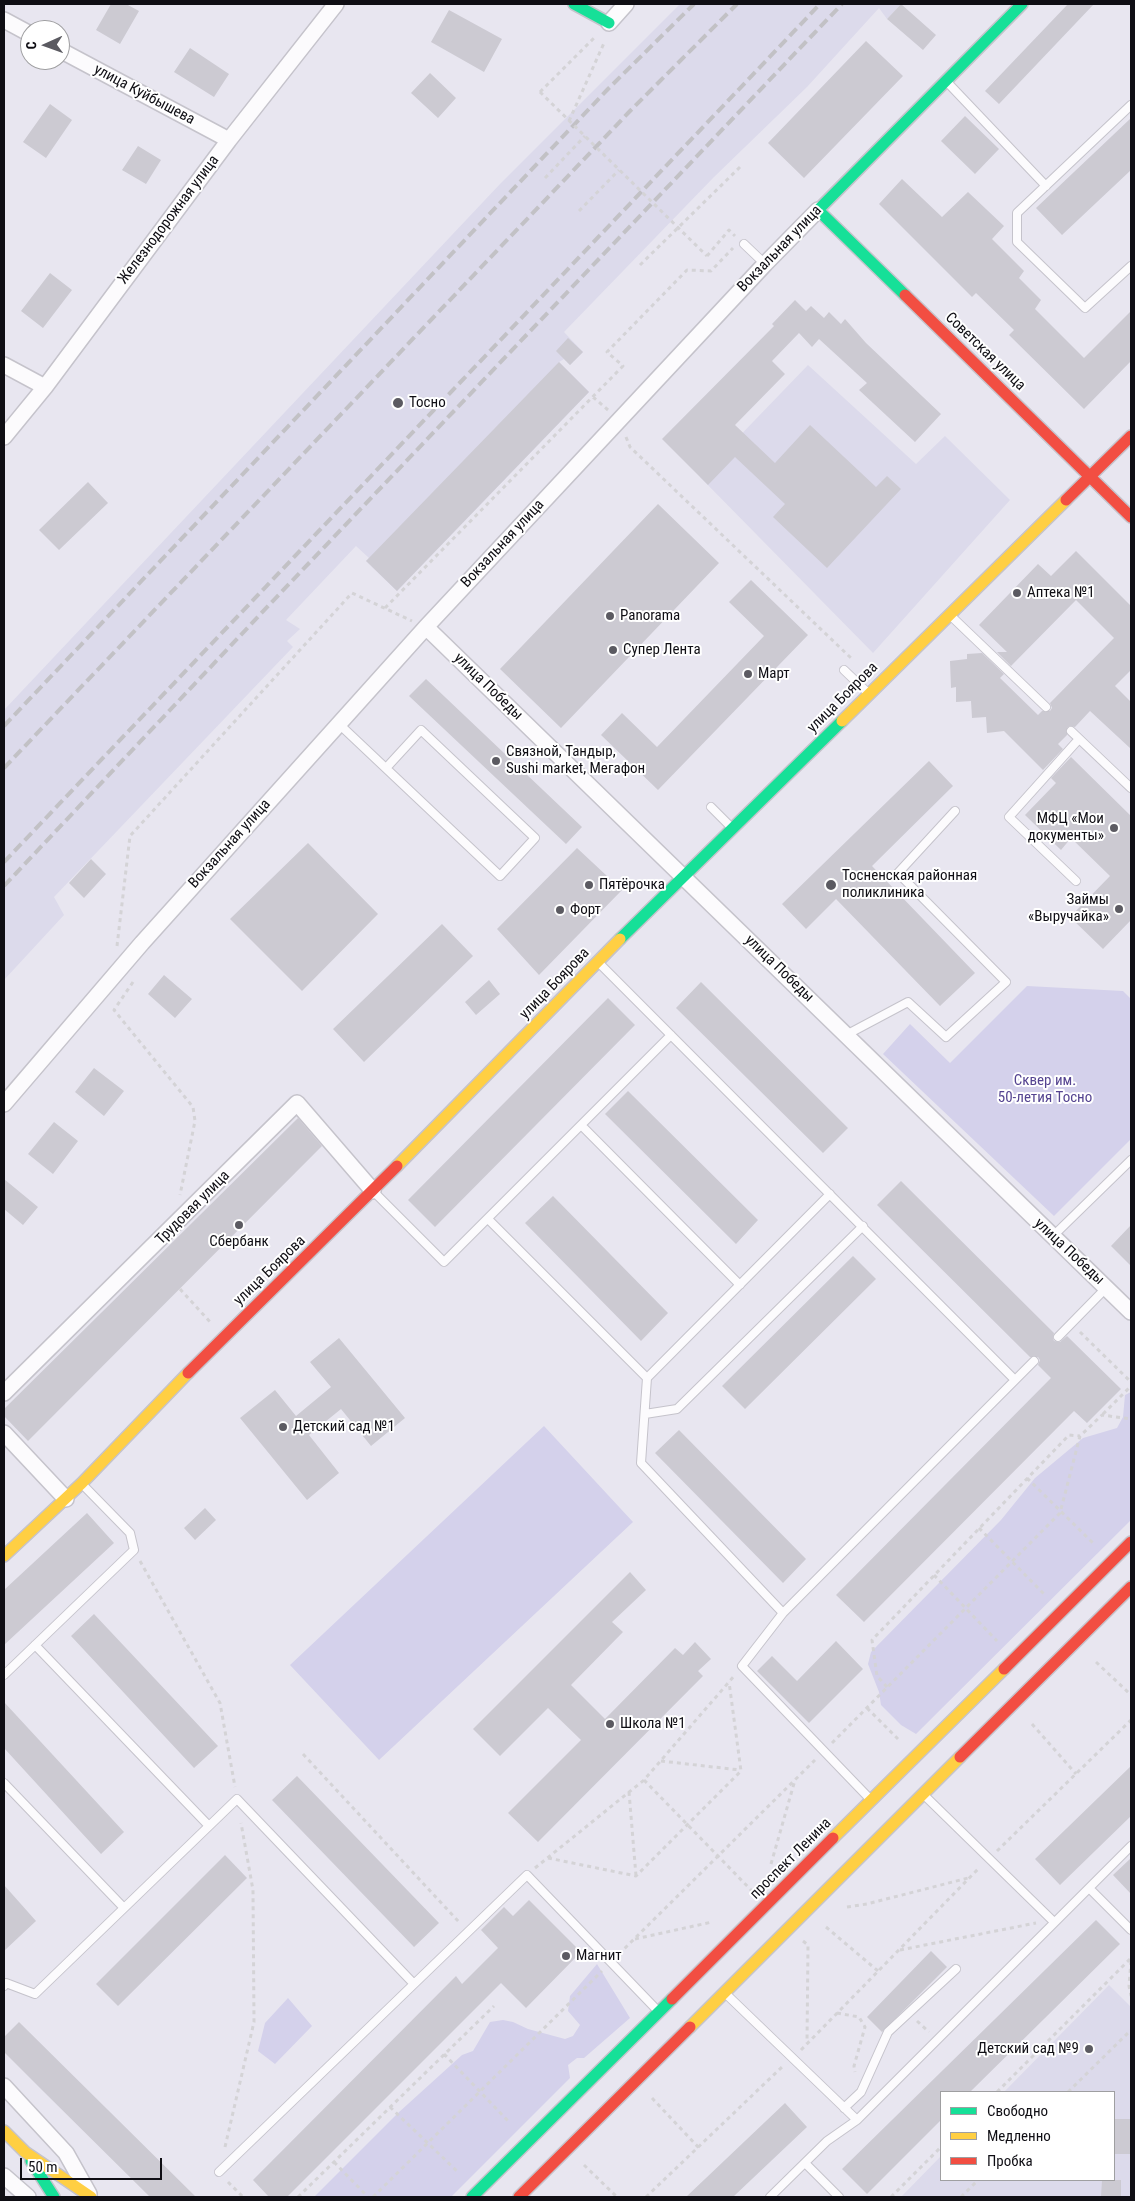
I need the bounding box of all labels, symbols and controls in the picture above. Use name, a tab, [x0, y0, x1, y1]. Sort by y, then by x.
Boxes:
north arrow	[20, 20, 70, 70]
text: С	[23, 41, 39, 50]
street label: улица Куйбышева	[91, 61, 197, 129]
street label: Железнодорожная улица	[115, 152, 223, 288]
street label: Вокзальная улица	[734, 202, 826, 296]
street label: Советская улица	[941, 309, 1029, 395]
place label: Тосно	[409, 394, 446, 412]
marker: Тосно	[391, 396, 405, 410]
street label: Вокзальная улица	[458, 496, 548, 592]
place label: Аптека №1	[1027, 584, 1095, 602]
marker: Аптека №1	[1011, 587, 1023, 599]
place label: Panorama	[620, 607, 680, 625]
marker: Panorama	[604, 610, 616, 622]
place label: Супер Лента	[623, 641, 701, 659]
marker: Супер Лента	[607, 644, 619, 656]
street label: улица Победы	[450, 650, 526, 724]
street label: улица Боярова	[804, 659, 882, 737]
place label: Март	[758, 665, 790, 683]
marker: Март	[742, 668, 754, 680]
place label: Связной, Тандыр, Sushi market, Мегафон	[506, 743, 645, 778]
marker: Связной, Тандыр, Sushi market, Мегафон	[490, 755, 502, 767]
street label: Вокзальная улица	[185, 796, 275, 892]
place label: МФЦ «Мои документы»	[1028, 810, 1104, 845]
marker: МФЦ «Мои документы»	[1108, 822, 1120, 834]
place label: Тосненская районная поликлиника	[842, 867, 977, 902]
place label: Пятёрочка	[599, 876, 665, 894]
marker: Тосненская районная поликлиника	[824, 878, 838, 892]
marker: Пятёрочка	[583, 879, 595, 891]
place label: Займы «Выручайка»	[1028, 891, 1109, 926]
place label: Форт	[570, 901, 601, 919]
marker: Займы «Выручайка»	[1113, 903, 1125, 915]
marker: Форт	[554, 904, 566, 916]
street label: улица Победы	[741, 932, 817, 1006]
street label: улица Боярова	[516, 945, 594, 1023]
park label: Сквер им. 50-летия Тосно	[998, 1072, 1092, 1107]
street label: Трудовая улица	[152, 1167, 234, 1249]
street label: улица Победы	[1030, 1215, 1108, 1289]
marker: Сбербанк	[233, 1219, 245, 1231]
street label: улица Боярова	[231, 1232, 309, 1310]
place label: Сбербанк	[209, 1233, 269, 1251]
place label: Детский сад №1	[293, 1418, 395, 1436]
marker: Детский сад №1	[277, 1421, 289, 1433]
place label: Школа №1	[620, 1715, 686, 1733]
marker: Школа №1	[604, 1718, 616, 1730]
street label: проспект Ленина	[747, 1815, 835, 1903]
place label: Магнит	[576, 1947, 622, 1965]
marker: Магнит	[560, 1950, 572, 1962]
place label: Детский сад №9	[977, 2040, 1079, 2058]
marker: Детский сад №9	[1083, 2043, 1095, 2055]
legend	[940, 2091, 1115, 2181]
text: Свободно	[987, 2102, 1048, 2120]
text: Медленно	[987, 2127, 1051, 2145]
scale bar	[22, 2148, 165, 2180]
text: Пробка	[987, 2152, 1033, 2170]
text: 50 m	[28, 2158, 58, 2176]

